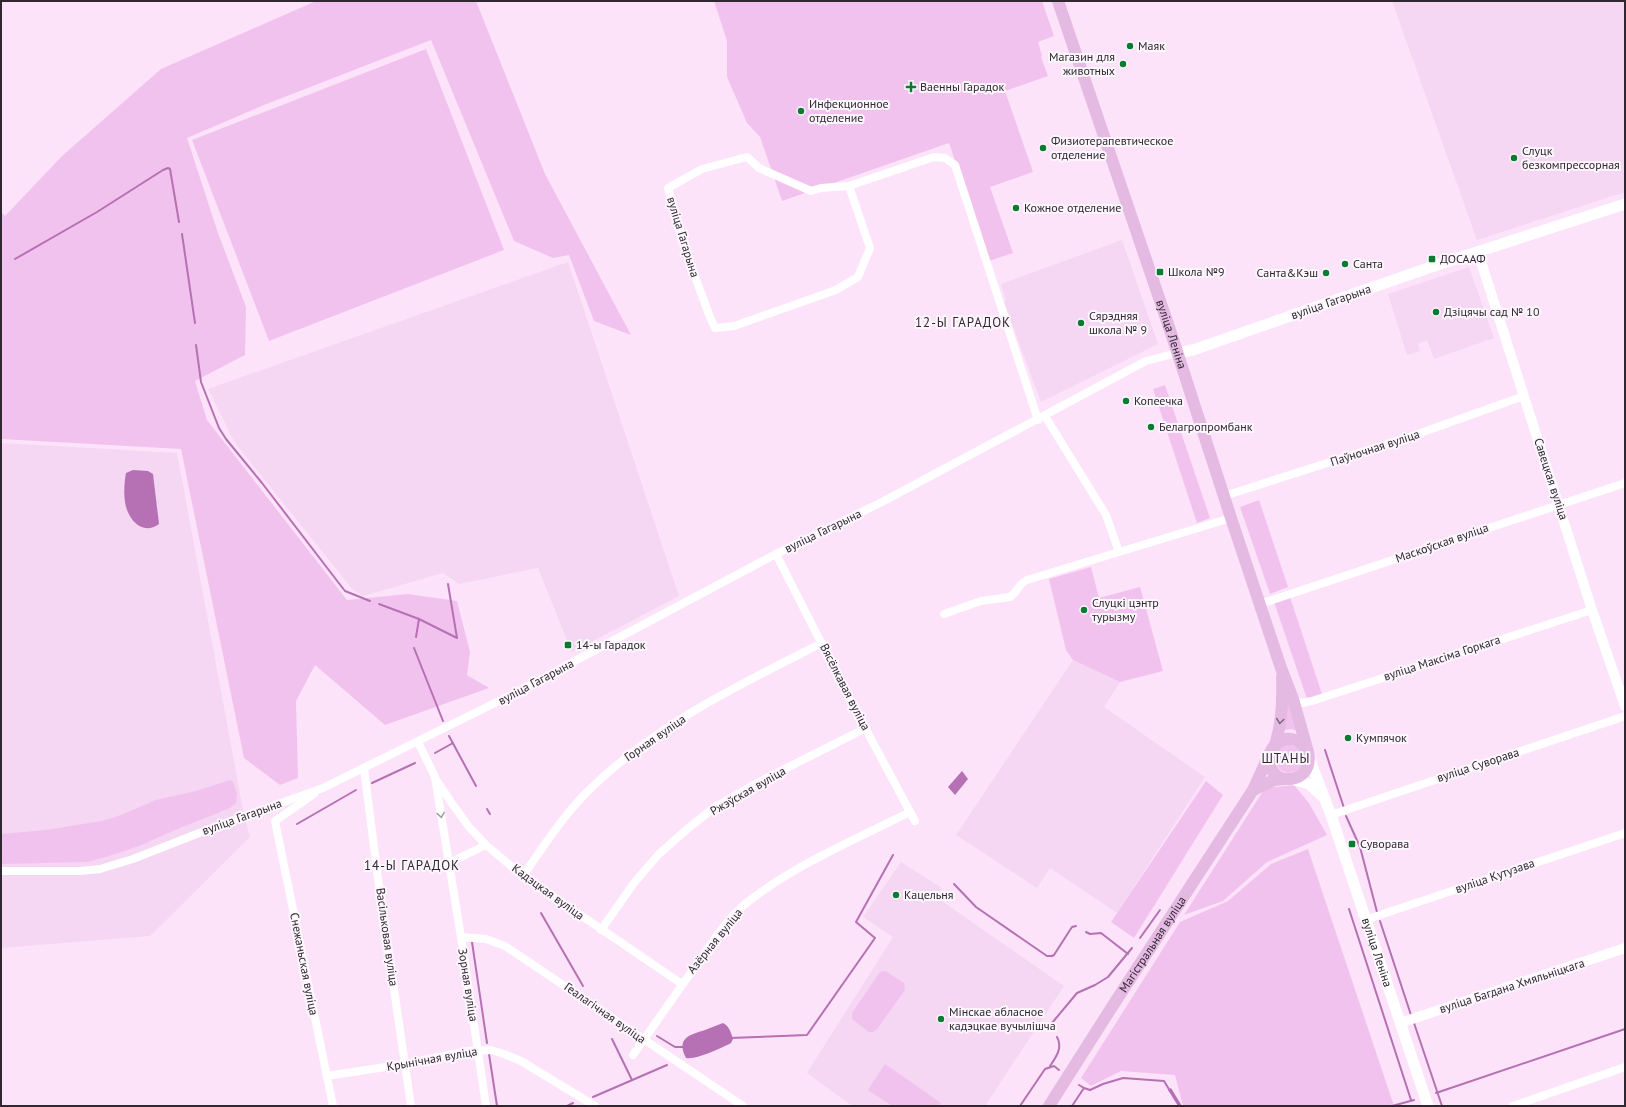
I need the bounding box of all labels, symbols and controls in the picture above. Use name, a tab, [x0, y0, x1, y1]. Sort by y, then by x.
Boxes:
place label: Маяк	[1138, 38, 1165, 53]
marker: Маяк	[1125, 41, 1135, 51]
place label: Магазин для животных	[1049, 49, 1115, 78]
marker: Магазин для животных	[1118, 59, 1128, 69]
place label: Ваенны Гарадок	[920, 79, 1004, 94]
marker: Ваенны Гарадок	[905, 81, 917, 93]
place label: Инфекционное отделение	[809, 96, 889, 125]
marker: Инфекционное отделение	[796, 106, 806, 116]
place label: Физиотерапевтическое отделение	[1051, 133, 1173, 162]
marker: Физиотерапевтическое отделение	[1038, 143, 1048, 153]
place label: Слуцк безкомпрессорная	[1522, 143, 1620, 172]
marker: Слуцк безкомпрессорная	[1509, 153, 1519, 163]
street label: вуліца Гагарына	[664, 195, 703, 279]
place label: Кожное отделение	[1024, 200, 1121, 215]
marker: Кожное отделение	[1011, 203, 1021, 213]
place label: ДОСААФ	[1440, 251, 1486, 266]
marker: ДОСААФ	[1427, 254, 1437, 264]
place label: Санта	[1353, 256, 1383, 271]
marker: Санта	[1340, 259, 1350, 269]
place label: Школа №9	[1168, 264, 1225, 279]
place label: Санта&Кэш	[1256, 265, 1318, 280]
marker: Школа №9	[1155, 267, 1165, 277]
marker: Санта&Кэш	[1321, 268, 1331, 278]
street label: вуліца Гагарына	[1289, 281, 1373, 322]
street label: вуліца Леніна	[1153, 298, 1190, 371]
place label: Дзіцячы сад № 10	[1444, 304, 1540, 319]
marker: Дзіцячы сад № 10	[1431, 307, 1441, 317]
place label: Сярэдняя школа № 9	[1089, 308, 1147, 337]
district label: 12-Ы ГАРАДОК	[915, 314, 1011, 331]
marker: Сярэдняя школа № 9	[1076, 318, 1086, 328]
place label: Копеечка	[1134, 393, 1183, 408]
marker: Копеечка	[1121, 396, 1131, 406]
place label: Белагропромбанк	[1159, 419, 1253, 434]
marker: Белагропромбанк	[1146, 422, 1156, 432]
street label: Паўночная вуліца	[1328, 426, 1421, 469]
street label: Савецкая вуліца	[1531, 436, 1572, 522]
street label: вуліца Гагарына	[782, 505, 864, 556]
street label: Маскоўская вуліца	[1393, 520, 1490, 565]
place label: Слуцкі цэнтр турызму	[1092, 595, 1159, 624]
marker: Слуцкі цэнтр турызму	[1079, 605, 1089, 615]
street label: вуліца Максіма Горкага	[1382, 632, 1502, 684]
place label: 14-ы Гарадок	[576, 637, 646, 652]
marker: 14-ы Гарадок	[563, 640, 573, 650]
street label: Вясёлкавая вуліца	[817, 641, 874, 733]
street label: вуліца Гагарына	[495, 655, 576, 708]
street label: Горная вуліца	[621, 711, 688, 764]
one-way arrow	[1276, 718, 1285, 724]
place label: Кумпячок	[1356, 730, 1407, 745]
marker: Кумпячок	[1343, 733, 1353, 743]
street label: вуліца Суворава	[1435, 744, 1521, 785]
district label: ШТАНЫ	[1261, 750, 1311, 767]
street label: Ржэўская вуліца	[707, 763, 788, 818]
street label: вуліца Гагарына	[200, 795, 284, 838]
one-way arrow	[436, 812, 445, 819]
place label: Суворава	[1360, 836, 1409, 851]
marker: Суворава	[1347, 839, 1357, 849]
street label: вуліца Кутузава	[1453, 855, 1536, 896]
district label: 14-Ы ГАРАДОК	[364, 857, 460, 874]
street label: Кадэцкая вуліца	[509, 860, 587, 923]
street label: Васільковая вуліца	[373, 887, 402, 987]
place label: Кацельня	[904, 887, 953, 902]
marker: Кацельня	[891, 890, 901, 900]
street label: Магістральная вуліца	[1115, 893, 1189, 995]
street label: Азёрная вуліца	[684, 905, 745, 976]
street label: Снежаньская вуліца	[287, 911, 322, 1017]
street label: вуліца Леніна	[1359, 916, 1396, 989]
street label: Зорная вуліца	[455, 947, 482, 1023]
street label: вуліца Багдана Хмяльніцкага	[1437, 955, 1586, 1016]
street label: Геалагічная вуліца	[562, 979, 649, 1046]
place label: Мінскае абласное кадэцкае вучылішча	[949, 1004, 1056, 1033]
marker: Мінскае абласное кадэцкае вучылішча	[936, 1014, 946, 1024]
street label: Крынічная вуліца	[385, 1043, 478, 1074]

